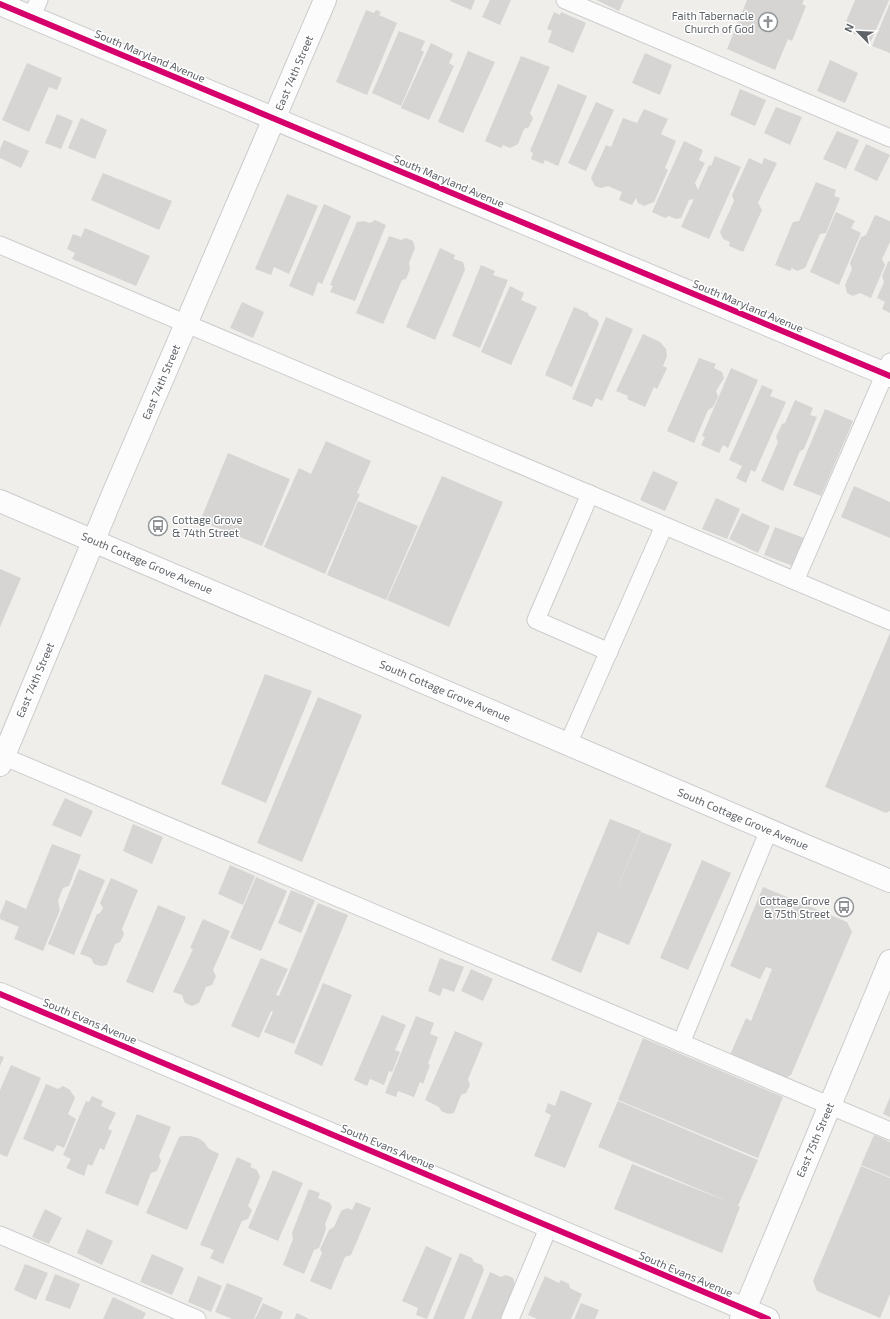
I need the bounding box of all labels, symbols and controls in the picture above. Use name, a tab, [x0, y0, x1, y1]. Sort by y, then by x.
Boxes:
place label: Faith Tabernacle Church of God	[672, 9, 754, 35]
church icon: Faith Tabernacle Church of God	[757, 11, 779, 33]
north arrow	[838, 12, 878, 52]
text: N	[841, 21, 856, 34]
street label: South Maryland Avenue	[93, 26, 207, 85]
street label: East 74th Street	[272, 33, 315, 112]
street label: South Maryland Avenue	[392, 151, 506, 210]
street label: South Maryland Avenue	[691, 276, 805, 335]
street label: East 74th Street	[139, 342, 182, 421]
place label: Cottage Grove & 74th Street	[172, 513, 243, 539]
bus stop icon: Cottage Grove & 74th Street	[147, 515, 169, 537]
street label: South Cottage Grove Avenue	[80, 529, 215, 596]
street label: East 74th Street	[13, 640, 56, 719]
street label: South Cottage Grove Avenue	[378, 657, 513, 724]
street label: South Cottage Grove Avenue	[676, 785, 811, 852]
place label: Cottage Grove & 75th Street	[760, 894, 830, 920]
bus stop icon: Cottage Grove & 75th Street	[833, 896, 855, 918]
street label: South Evans Avenue	[41, 995, 139, 1046]
street label: East 75th Street	[793, 1101, 836, 1179]
street label: South Evans Avenue	[339, 1121, 437, 1172]
street label: South Evans Avenue	[637, 1248, 735, 1299]

